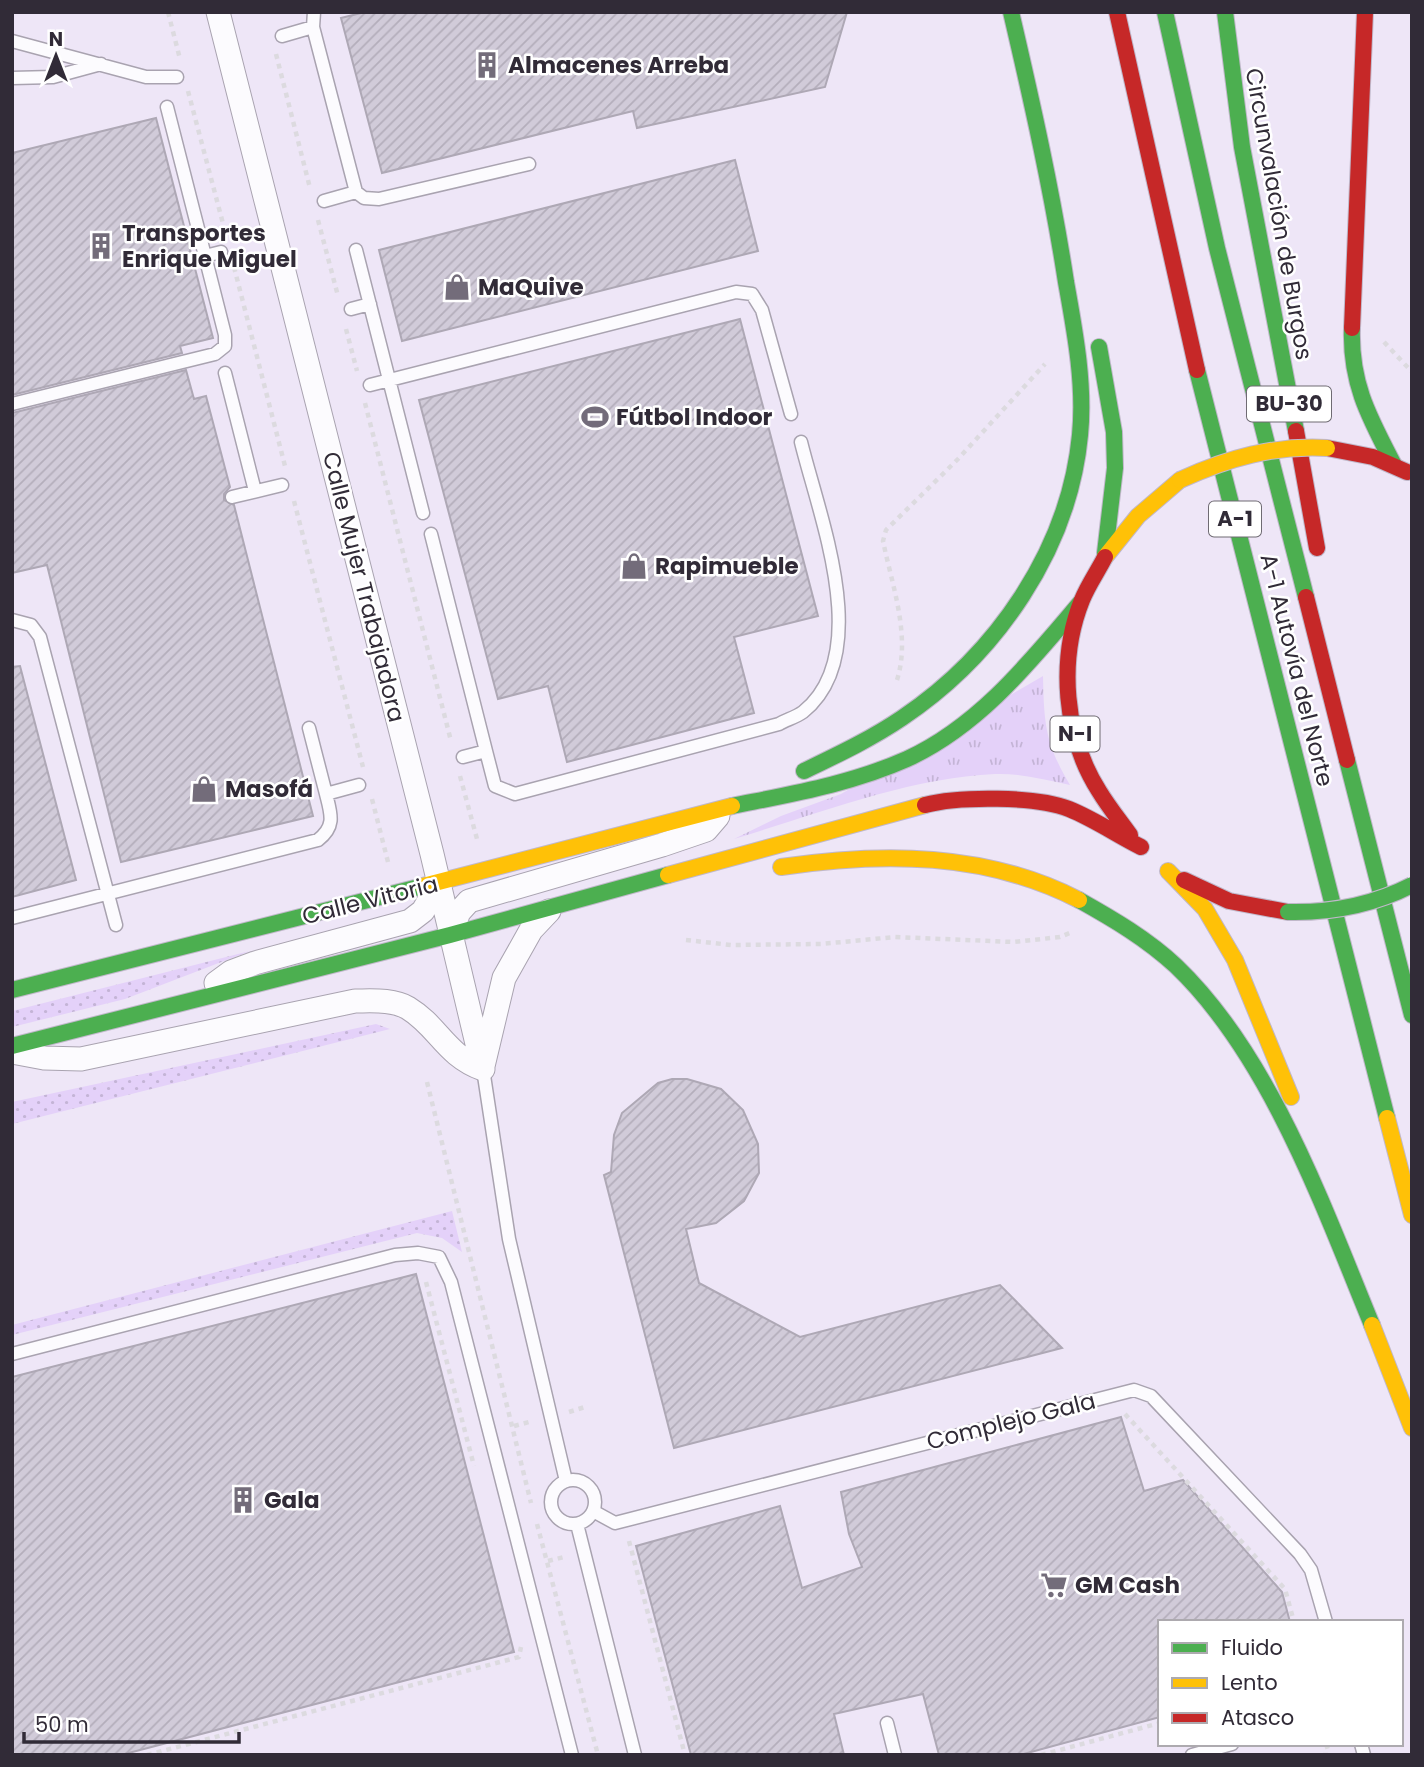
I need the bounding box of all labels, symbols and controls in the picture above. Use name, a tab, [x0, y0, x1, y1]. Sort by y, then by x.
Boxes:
north arrow	[21, 21, 91, 91]
text: N	[49, 26, 63, 53]
place label: Almacenes Arreba	[508, 49, 729, 81]
building icon: Almacenes Arreba	[472, 50, 502, 80]
street label: Circunvalación de Burgos	[1238, 66, 1320, 362]
place label: Transportes Enrique Miguel	[122, 217, 297, 275]
building icon: Transportes Enrique Miguel	[86, 231, 116, 261]
place label: MaQuive	[478, 271, 584, 303]
shop icon: MaQuive	[442, 272, 472, 302]
road number: BU-30	[1247, 386, 1331, 422]
place label: Fútbol Indoor	[616, 401, 773, 433]
sports icon: Fútbol Indoor	[580, 402, 610, 432]
street label: Calle Mujer Trabajadora	[315, 448, 413, 726]
road number: A-1	[1209, 502, 1261, 536]
place label: Rapimueble	[655, 550, 799, 582]
street label: A-1 Autovía del Norte	[1253, 550, 1341, 790]
shop icon: Rapimueble	[619, 551, 649, 581]
road number: N-I	[1050, 716, 1100, 752]
place label: Masofá	[225, 773, 313, 805]
shop icon: Masofá	[189, 774, 219, 804]
street label: Calle Vitoria	[299, 868, 441, 932]
street label: Complejo Gala	[923, 1385, 1099, 1457]
place label: Gala	[264, 1484, 320, 1516]
building icon: Gala	[228, 1485, 258, 1515]
place label: GM Cash	[1075, 1569, 1180, 1601]
supermarket icon: GM Cash	[1039, 1570, 1069, 1600]
legend	[1158, 1620, 1403, 1746]
text: Fluido	[1221, 1633, 1283, 1662]
text: Lento	[1221, 1668, 1278, 1697]
scale bar	[24, 1700, 240, 1744]
text: Atasco	[1221, 1703, 1294, 1732]
text: 50 m	[35, 1710, 89, 1739]

